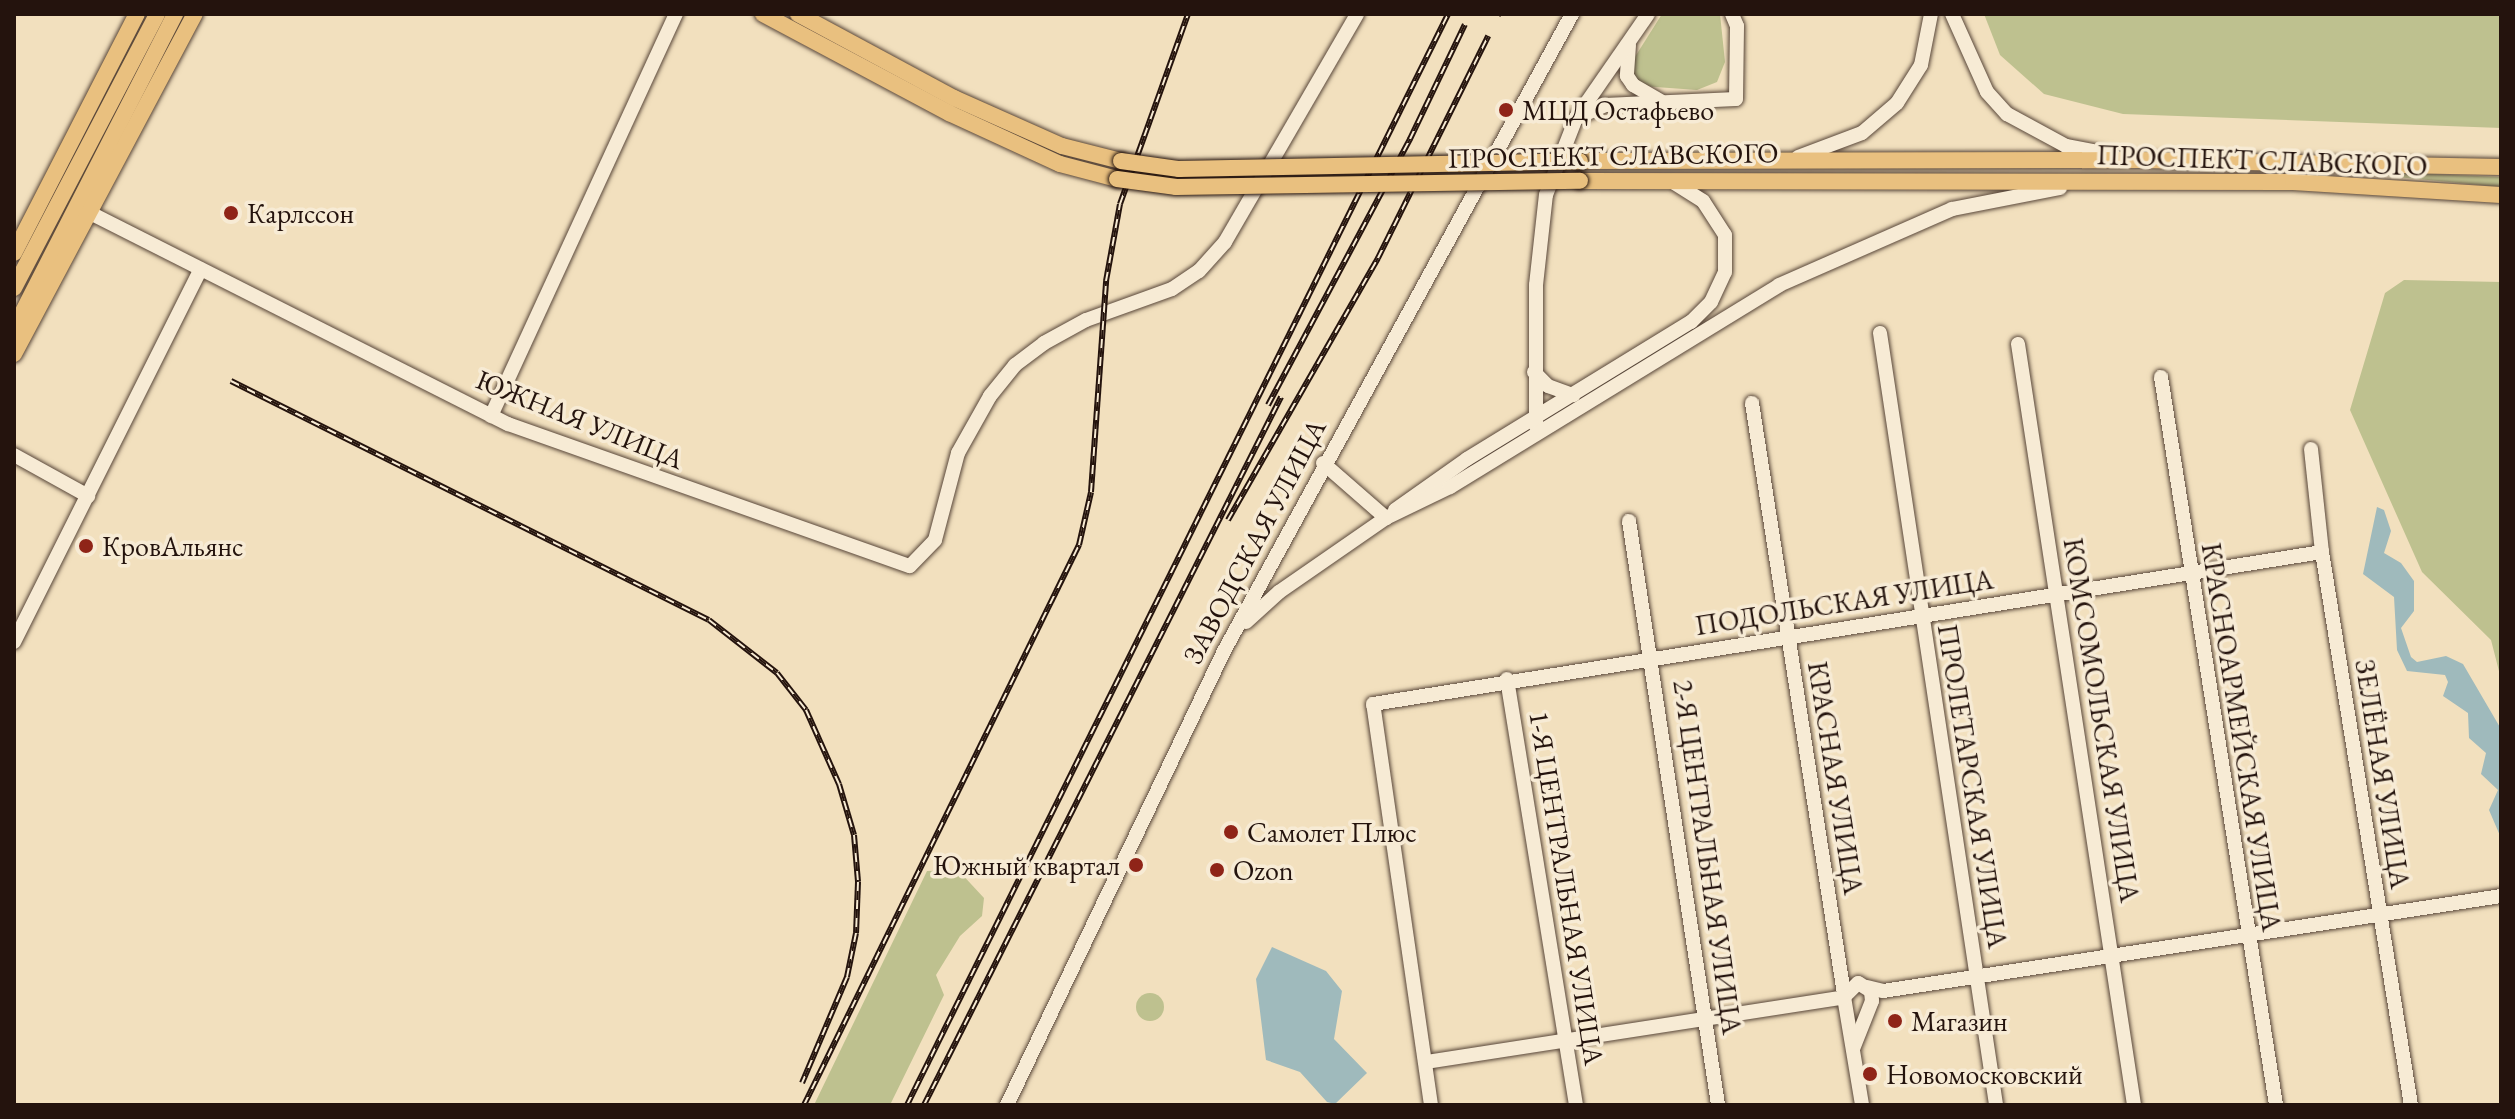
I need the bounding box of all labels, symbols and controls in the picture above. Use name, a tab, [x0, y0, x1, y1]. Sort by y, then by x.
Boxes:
place label: МЦД Остафьево	[1522, 93, 1714, 127]
marker: МЦД Остафьево	[1497, 101, 1515, 119]
street label: ПРОСПЕКТ СЛАВСКОГО	[1447, 135, 1779, 175]
street label: ПРОСПЕКТ СЛАВСКОГО	[2096, 137, 2428, 183]
place label: Карлссон	[247, 196, 354, 230]
marker: Карлссон	[222, 204, 240, 222]
street label: ЮЖНАЯ УЛИЦА	[471, 362, 689, 476]
street label: ЗАВОДСКАЯ УЛИЦА	[1175, 413, 1333, 669]
place label: КровАльянс	[102, 529, 243, 563]
street label: КОМСОМОЛЬСКАЯ УЛИЦА	[2057, 535, 2147, 905]
marker: КровАльянс	[77, 537, 95, 555]
street label: КРАСНОАРМЕЙСКАЯ УЛИЦА	[2195, 540, 2289, 934]
street label: ПОДОЛЬСКАЯ УЛИЦА	[1692, 562, 1996, 642]
street label: ПРОЛЕТАРСКАЯ УЛИЦА	[1931, 622, 2015, 950]
street label: ЗЕЛЁНАЯ УЛИЦА	[2348, 657, 2418, 891]
street label: КРАСНАЯ УЛИЦА	[1801, 659, 1871, 897]
street label: 2-Я ЦЕНТРАЛЬНАЯ УЛИЦА	[1666, 677, 1750, 1037]
street label: 1-Я ЦЕНТРАЛЬНАЯ УЛИЦА	[1522, 709, 1612, 1067]
place label: Самолет Плюс	[1247, 815, 1417, 849]
marker: Самолет Плюс	[1222, 823, 1240, 841]
place label: Южный квартал	[932, 848, 1120, 882]
place label: Ozon	[1233, 853, 1294, 887]
marker: Южный квартал	[1127, 856, 1145, 874]
marker: Ozon	[1208, 861, 1226, 879]
place label: Магазин	[1911, 1004, 2008, 1038]
marker: Магазин	[1886, 1012, 1904, 1030]
place label: Новомосковский	[1886, 1057, 2083, 1091]
marker: Новомосковский	[1861, 1065, 1879, 1083]

